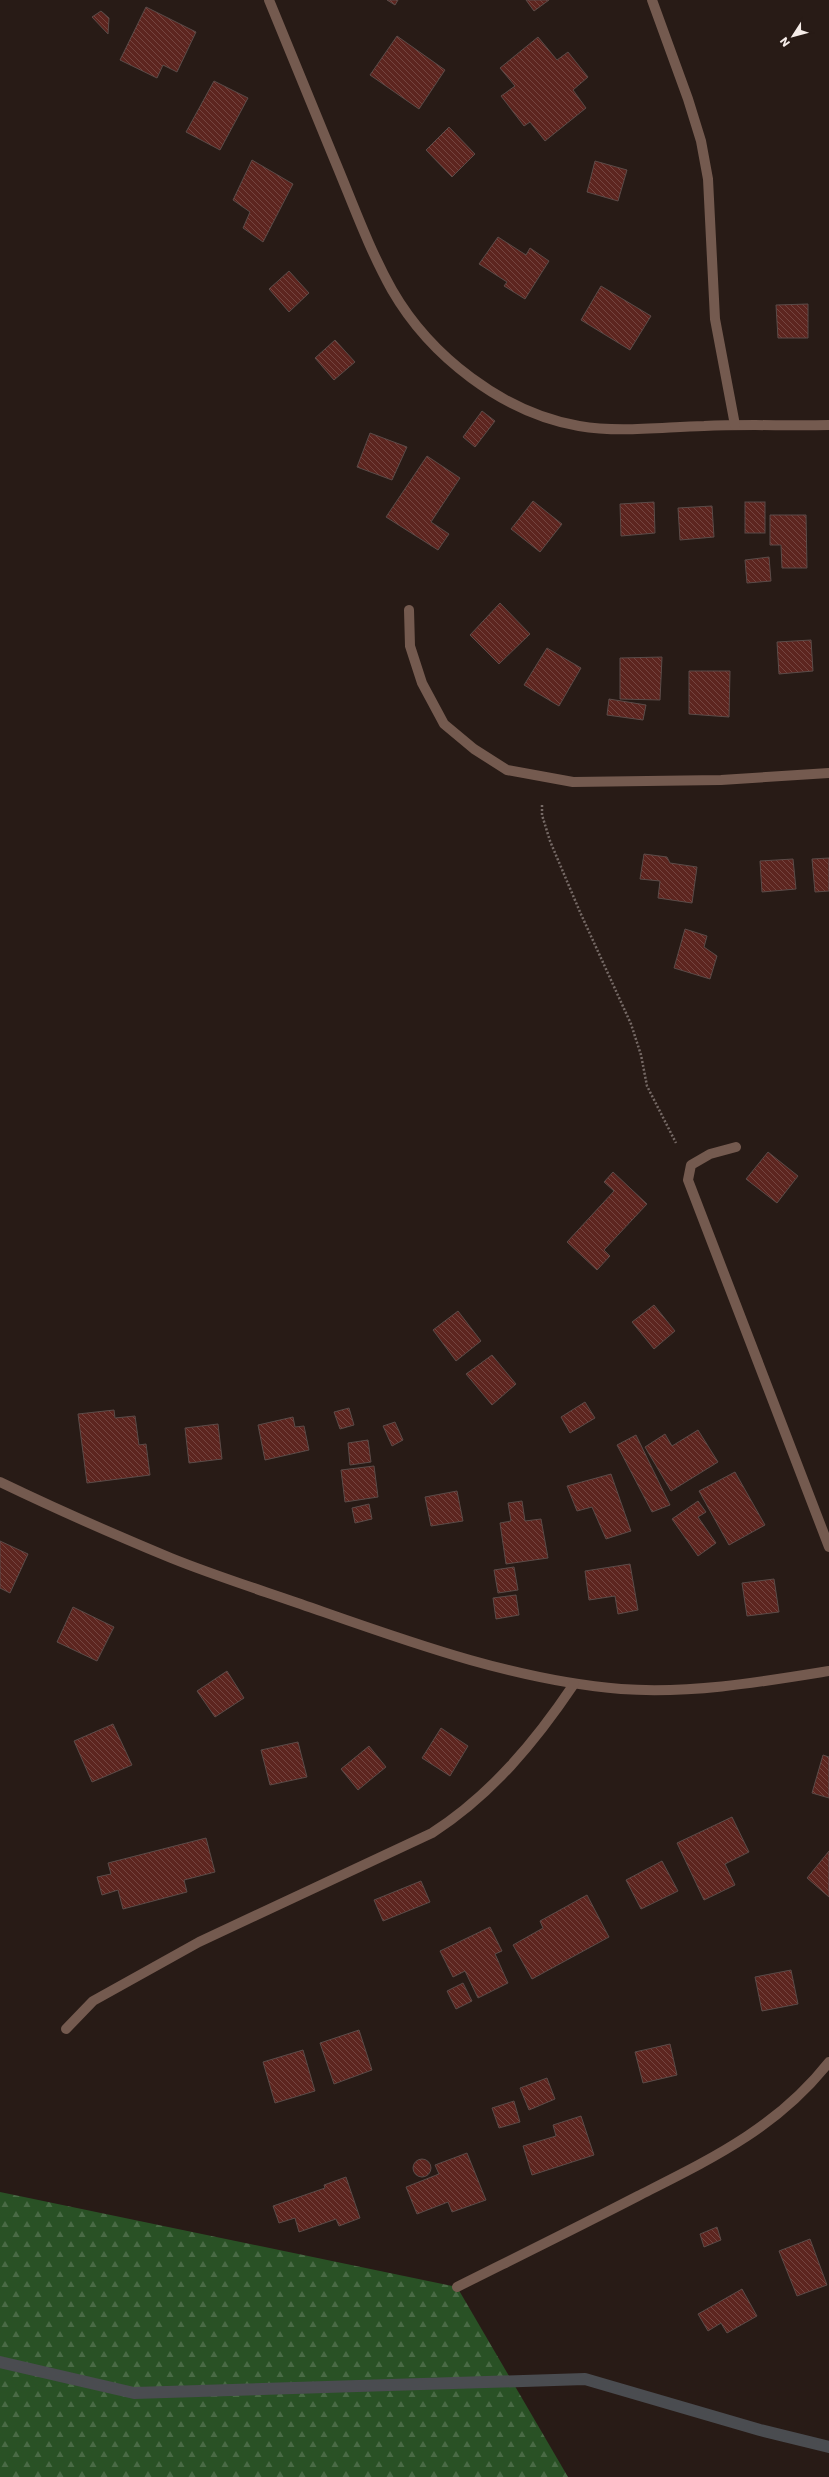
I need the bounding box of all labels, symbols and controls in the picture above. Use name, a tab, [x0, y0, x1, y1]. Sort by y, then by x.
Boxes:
north arrow	[773, 16, 813, 56]
text: N	[776, 34, 794, 50]

